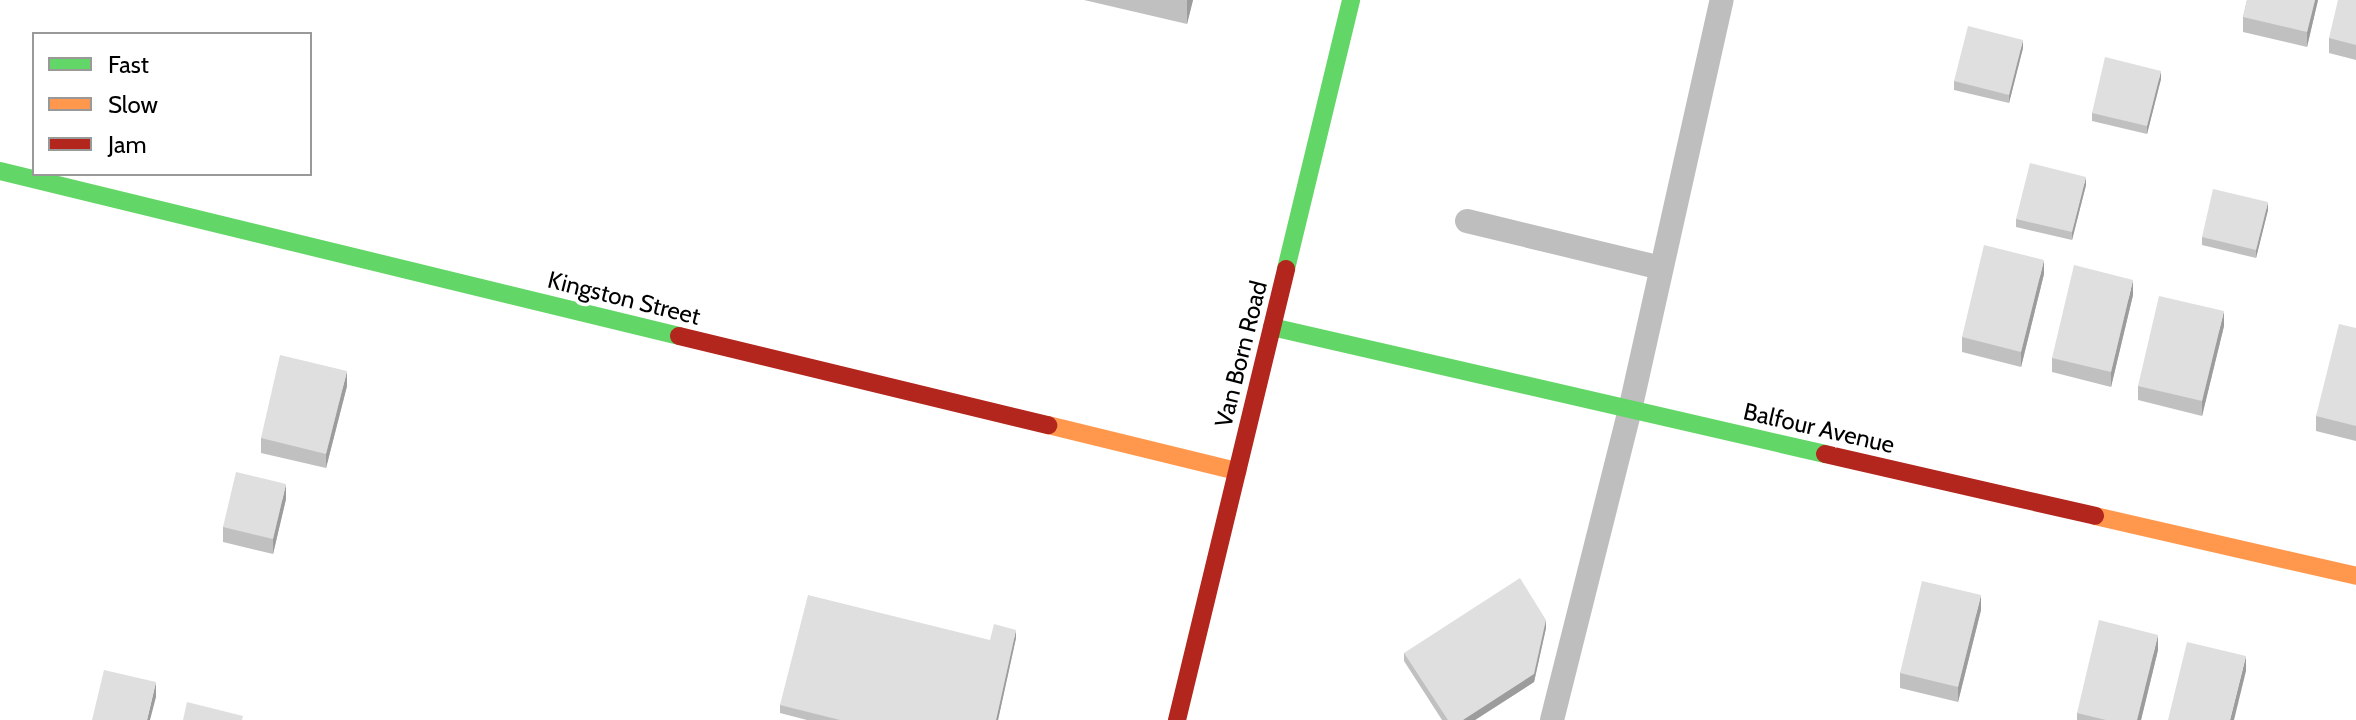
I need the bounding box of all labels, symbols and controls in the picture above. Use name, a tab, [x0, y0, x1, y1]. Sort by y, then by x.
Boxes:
legend	[32, 32, 312, 176]
text: Fast	[108, 50, 149, 79]
text: Slow	[108, 90, 158, 119]
text: Jam	[108, 130, 146, 159]
street label: Kingston Street	[545, 265, 703, 331]
street label: Van Born Road	[1209, 278, 1273, 430]
street label: Balfour Avenue	[1741, 397, 1897, 459]

